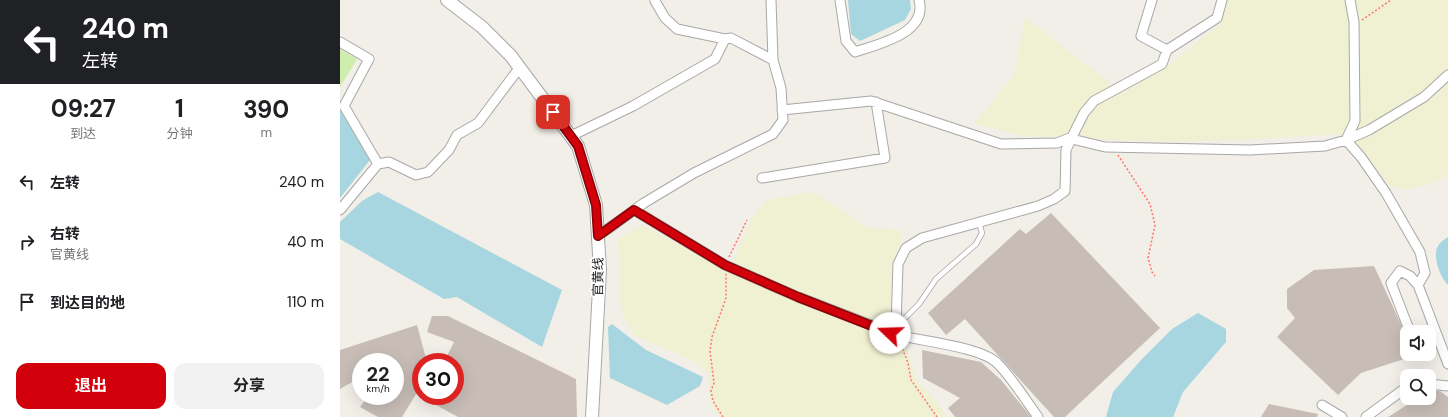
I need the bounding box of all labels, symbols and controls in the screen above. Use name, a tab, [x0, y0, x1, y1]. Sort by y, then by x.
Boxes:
text: 240 m	[82, 10, 169, 47]
icon: left	[16, 16, 68, 68]
text: 左转	[82, 49, 118, 73]
text: 09:27	[51, 93, 116, 124]
text: 1	[175, 93, 184, 124]
text: 390	[243, 94, 289, 125]
pin	[536, 95, 570, 129]
icon: arrive	[542, 101, 564, 123]
text: m	[260, 124, 272, 141]
text: 到达	[70, 125, 96, 142]
text: 分钟	[166, 125, 192, 142]
icon: left	[16, 171, 38, 193]
text: 240 m	[279, 172, 324, 192]
text: 左转	[50, 173, 80, 193]
text: 右转	[50, 224, 80, 244]
icon: right	[16, 231, 38, 253]
text: 40 m	[287, 232, 324, 252]
text: 官黄线	[50, 246, 89, 263]
street label: 官黄线	[589, 257, 607, 297]
icon: arrive	[16, 291, 38, 313]
text: 110 m	[287, 292, 324, 312]
text: 到达目的地	[50, 293, 125, 313]
position arrow	[869, 312, 911, 354]
map controls	[1400, 325, 1436, 405]
button: sound	[1400, 325, 1436, 361]
speed limit sign: 30	[412, 353, 464, 405]
text: 22	[366, 361, 390, 387]
button: 退出	[16, 363, 166, 409]
button: 分享	[174, 363, 324, 409]
button: search	[1400, 369, 1436, 405]
text: km/h	[366, 382, 390, 395]

